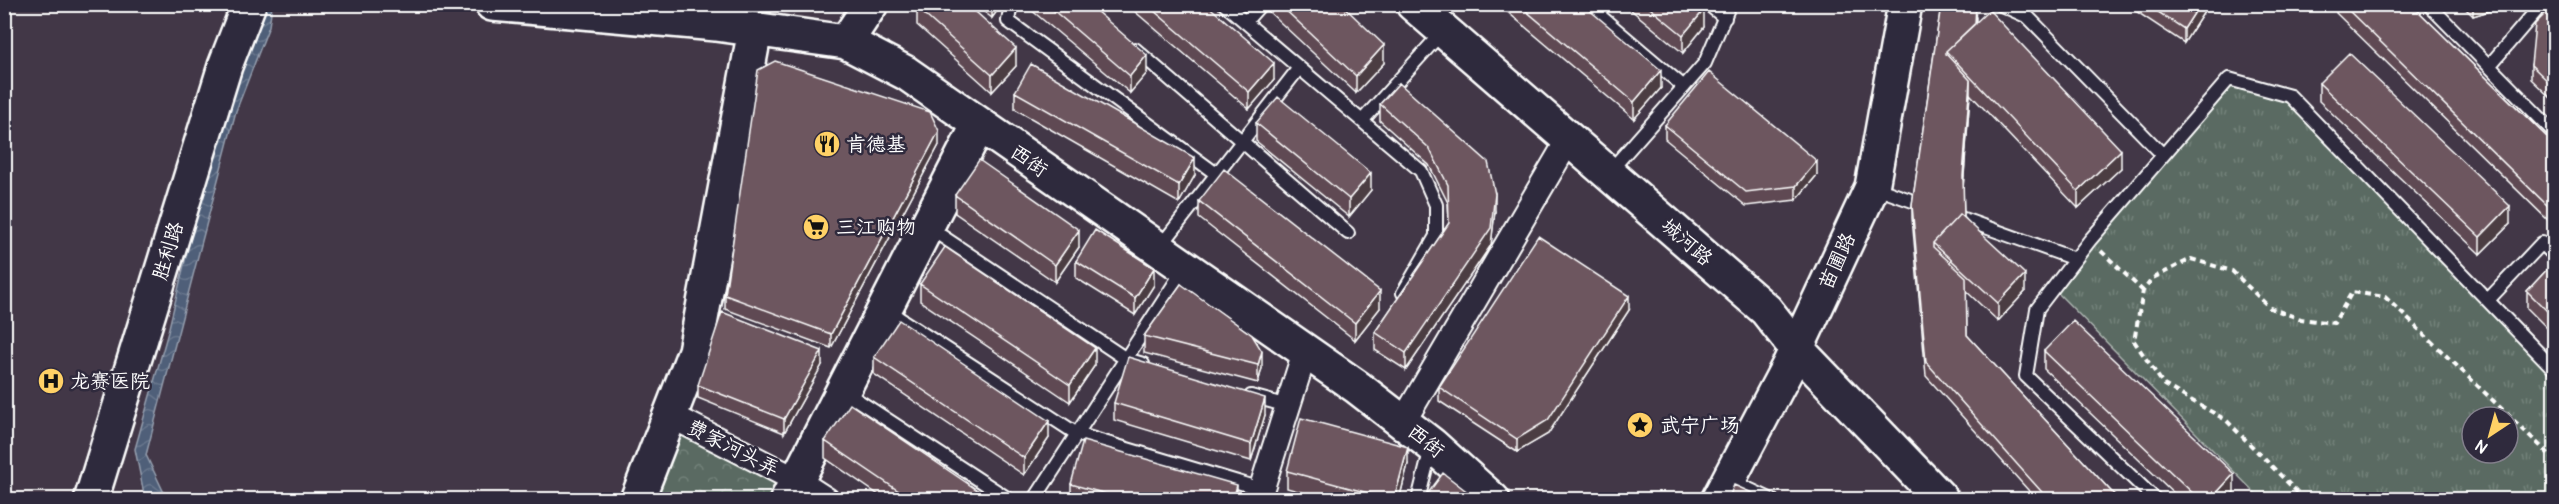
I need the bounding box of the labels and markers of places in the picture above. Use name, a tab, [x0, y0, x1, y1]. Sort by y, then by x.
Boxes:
restaurant icon: 肯德基	[812, 129, 842, 159]
place label: 肯德基	[846, 132, 906, 157]
supermarket icon: 三江购物	[801, 212, 831, 242]
place label: 三江购物	[836, 215, 916, 240]
hospital icon: 龙赛医院	[36, 366, 66, 396]
place label: 龙赛医院	[70, 369, 150, 394]
place icon: 武宁广场	[1625, 410, 1655, 440]
place label: 武宁广场	[1660, 413, 1740, 438]

